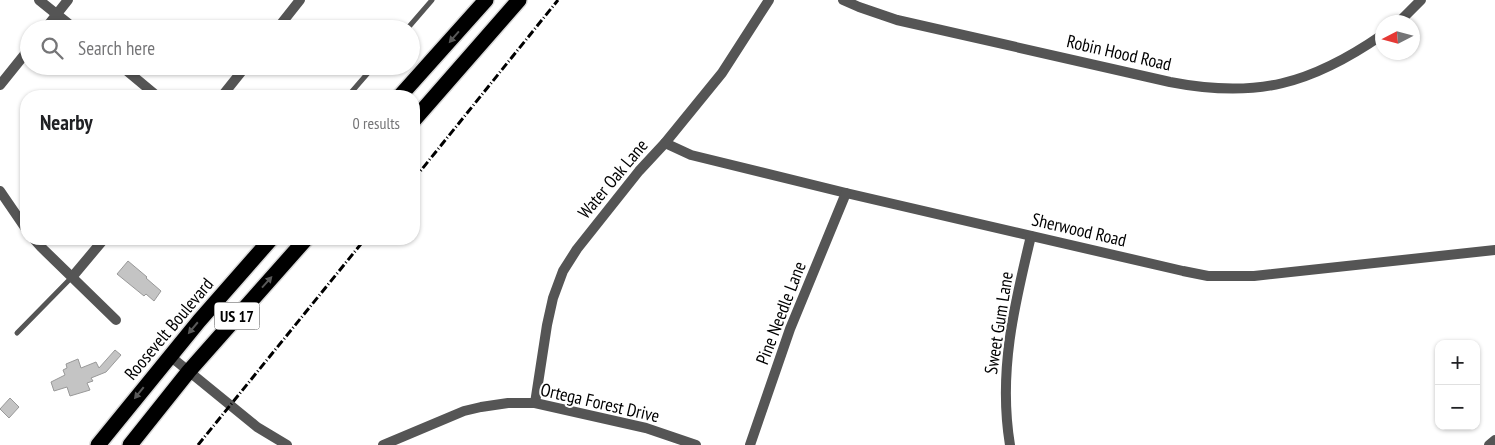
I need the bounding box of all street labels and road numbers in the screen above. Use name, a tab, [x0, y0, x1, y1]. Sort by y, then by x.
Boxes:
street label: Robin Hood Road	[1065, 29, 1174, 76]
street label: Water Oak Lane	[573, 134, 653, 223]
street label: Sherwood Road	[1030, 207, 1129, 252]
street label: Pine Needle Lane	[750, 258, 811, 368]
street label: Sweet Gum Lane	[979, 270, 1018, 376]
street label: Roosevelt Boulevard	[119, 273, 218, 384]
road number: US 17	[214, 302, 260, 330]
street label: Ortega Forest Drive	[538, 378, 662, 427]

